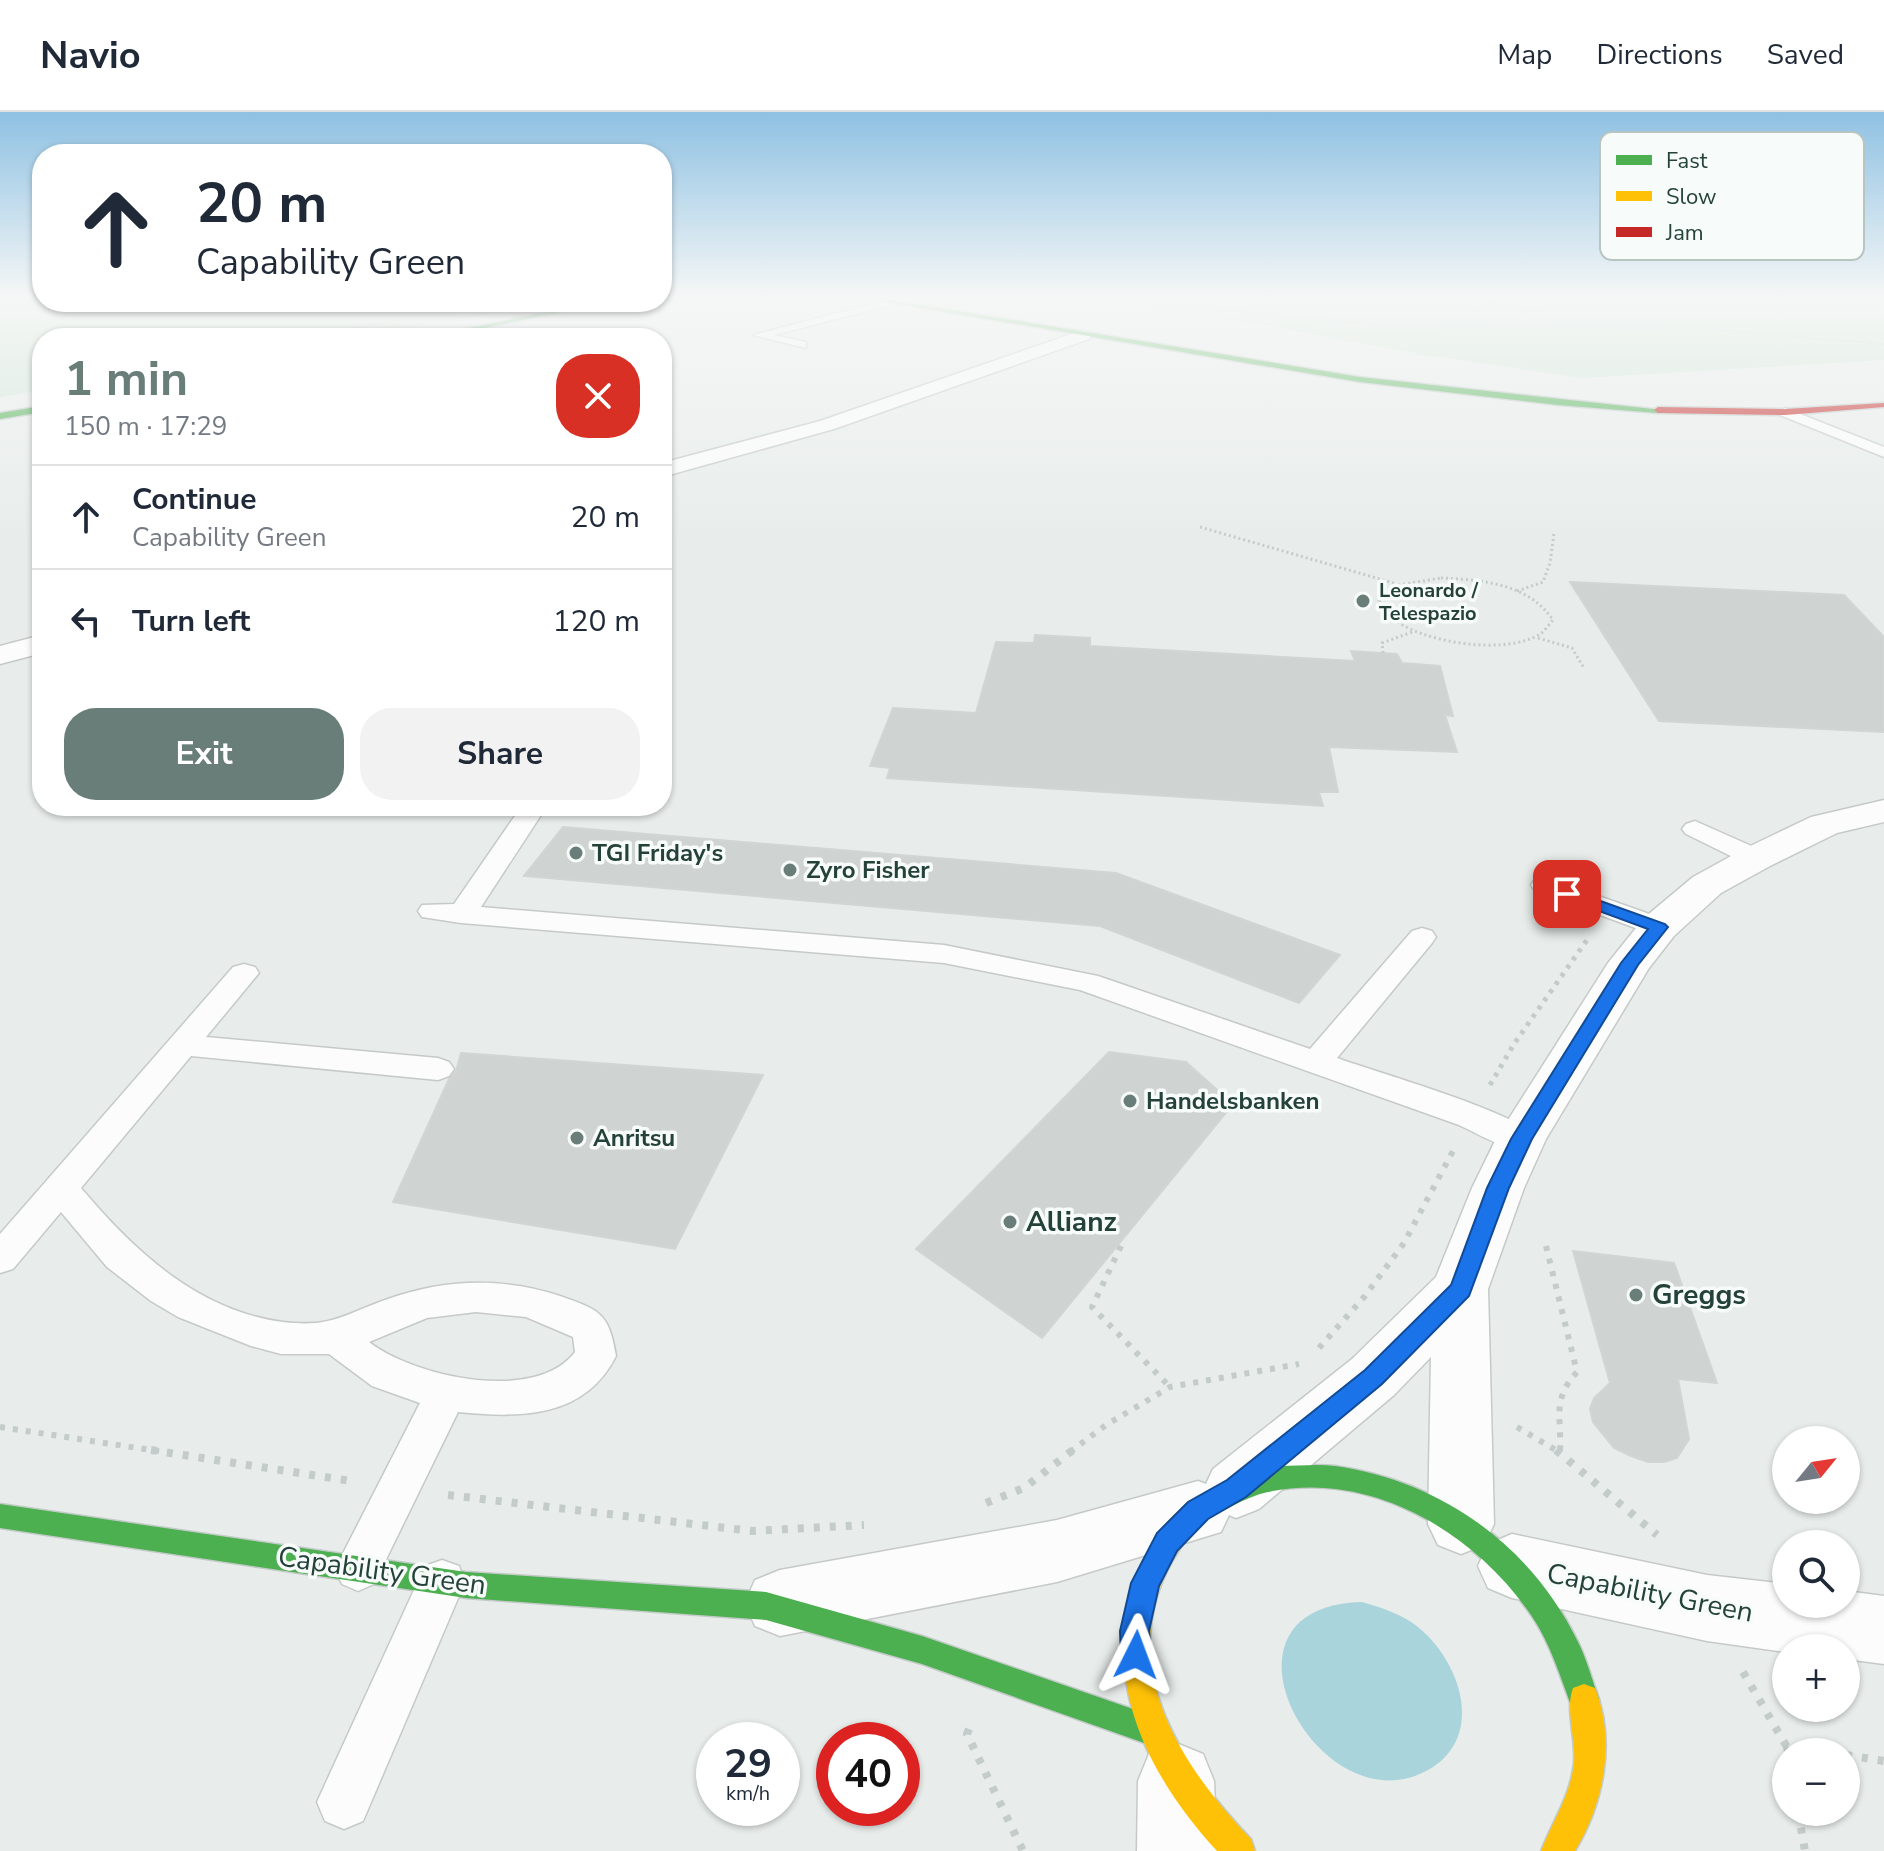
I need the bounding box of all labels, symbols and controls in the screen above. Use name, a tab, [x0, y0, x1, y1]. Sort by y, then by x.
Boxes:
text: Navio	[40, 30, 141, 81]
text: Map	[1497, 36, 1552, 74]
text: Directions	[1596, 36, 1723, 74]
text: Saved	[1767, 36, 1844, 74]
legend	[1600, 132, 1864, 260]
text: Fast	[1666, 146, 1708, 176]
text: 20 m	[196, 165, 327, 242]
icon: ahead	[64, 176, 168, 280]
text: Slow	[1666, 182, 1717, 212]
text: Jam	[1665, 218, 1704, 248]
text: Capability Green	[196, 238, 465, 287]
text: 1 min	[64, 346, 188, 412]
button: close	[556, 354, 640, 438]
text: 150 m · 17:29	[64, 409, 227, 444]
text: Continue	[132, 479, 257, 520]
icon: ahead	[64, 495, 108, 539]
text: 20 m	[571, 497, 640, 538]
text: Capability Green	[132, 520, 326, 555]
place label: Leonardo / Telespazio	[1379, 577, 1479, 627]
marker: Leonardo / Telespazio	[1354, 592, 1372, 610]
icon: left	[64, 599, 108, 643]
text: Turn left	[132, 601, 250, 642]
text: 120 m	[553, 601, 640, 642]
button: Exit	[64, 708, 344, 800]
button: Share	[360, 708, 640, 800]
place label: TGI Friday's	[592, 837, 723, 869]
marker: TGI Friday's	[567, 844, 585, 862]
place label: Zyro Fisher	[806, 854, 930, 886]
pin	[1533, 860, 1601, 928]
marker: Zyro Fisher	[781, 861, 799, 879]
icon: arrive	[1545, 872, 1589, 916]
place label: Handelsbanken	[1146, 1085, 1320, 1117]
marker: Handelsbanken	[1121, 1092, 1139, 1110]
place label: Anritsu	[593, 1122, 675, 1154]
marker: Anritsu	[568, 1129, 586, 1147]
place label: Allianz	[1026, 1203, 1117, 1241]
marker: Allianz	[1001, 1213, 1019, 1231]
place label: Greggs	[1652, 1276, 1746, 1314]
marker: Greggs	[1627, 1286, 1645, 1304]
north arrow	[1772, 1426, 1860, 1514]
map controls	[1772, 1426, 1860, 1826]
button: search	[1772, 1530, 1860, 1618]
street label: Capability Green	[276, 1538, 488, 1604]
street label: Capability Green	[1544, 1554, 1756, 1632]
position arrow	[1094, 1613, 1178, 1697]
button: +	[1772, 1634, 1860, 1722]
speed limit sign: 40	[816, 1722, 920, 1826]
text: 29	[724, 1737, 772, 1791]
button: −	[1772, 1738, 1860, 1826]
text: km/h	[726, 1780, 770, 1807]

